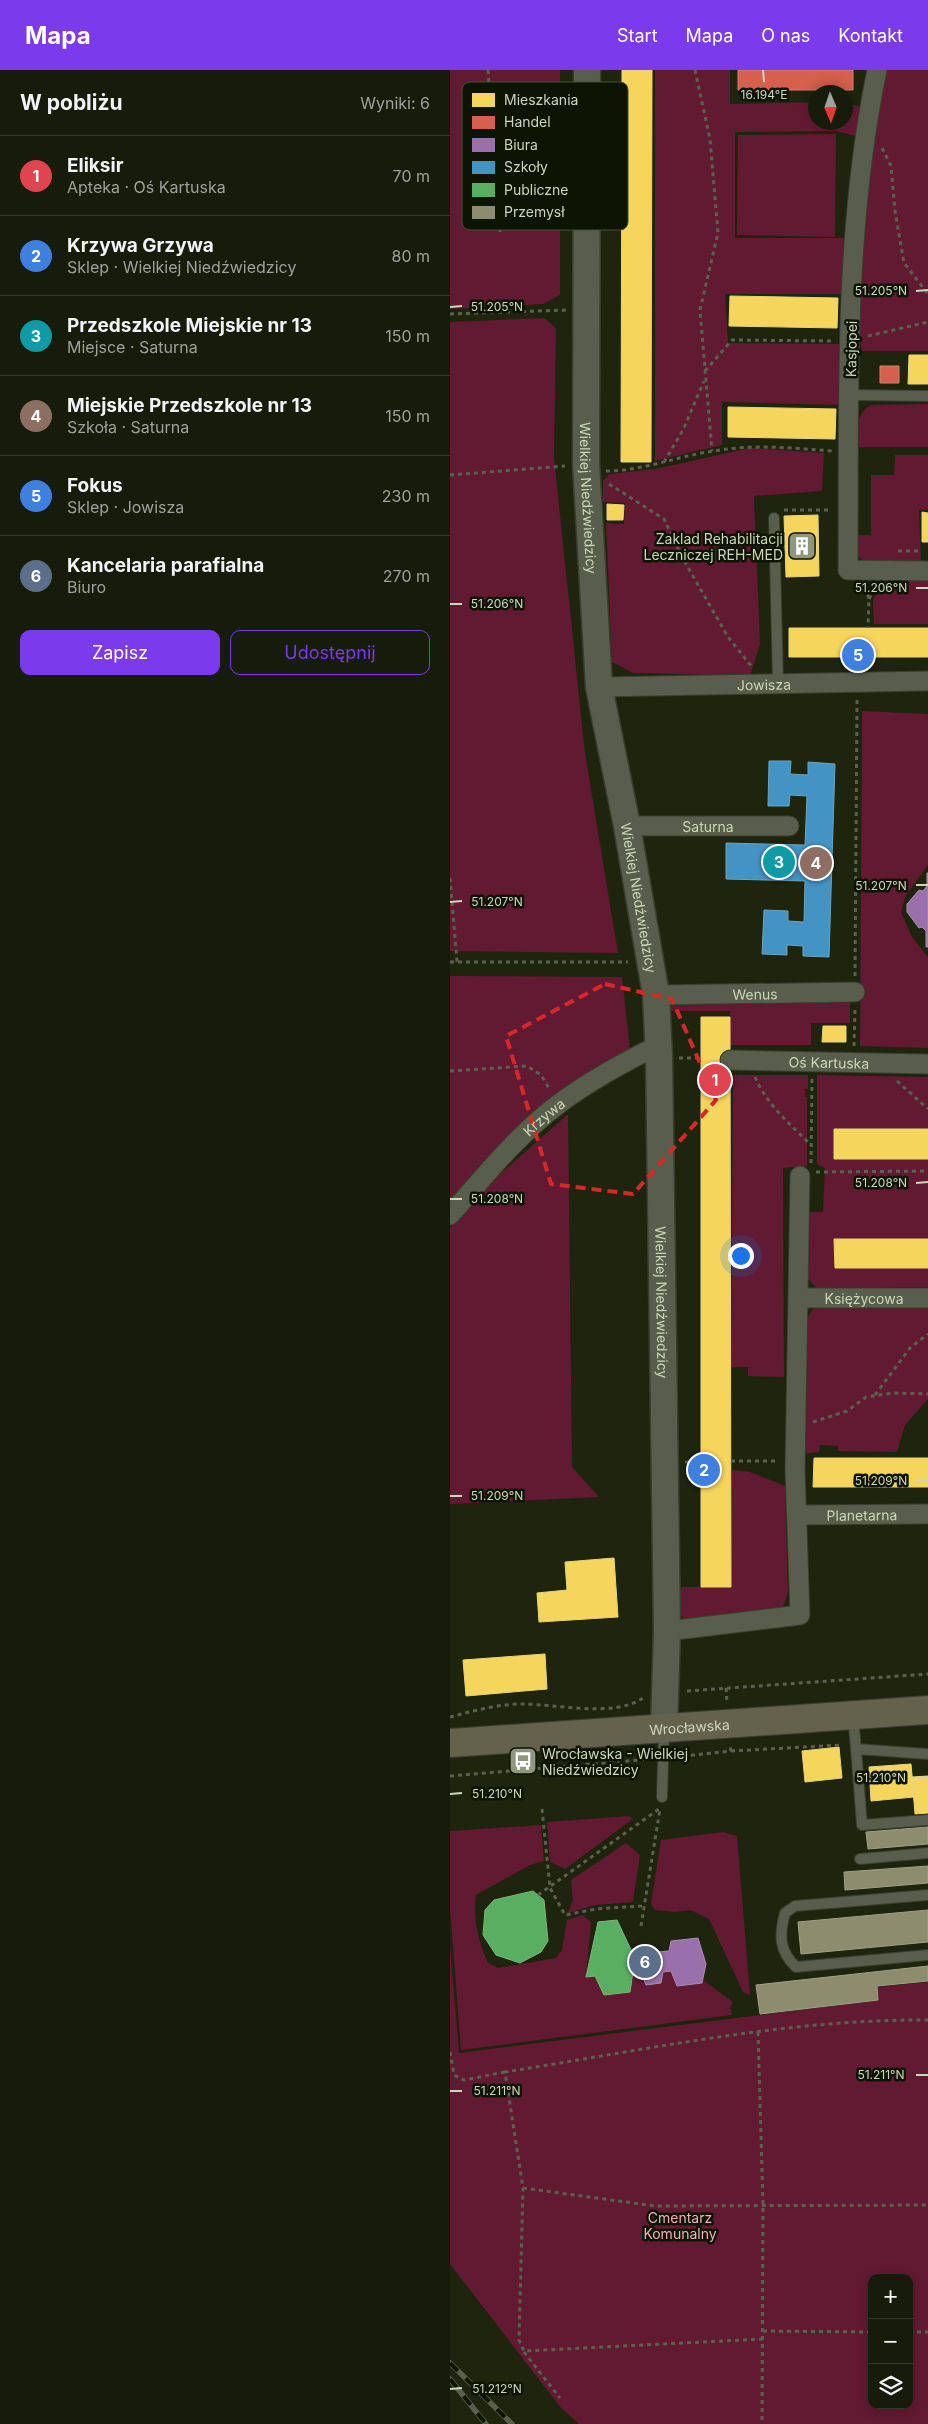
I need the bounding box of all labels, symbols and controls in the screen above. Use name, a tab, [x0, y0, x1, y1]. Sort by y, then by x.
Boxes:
text: Mapa	[25, 21, 91, 50]
text: Start	[617, 25, 658, 46]
text: Mapa	[686, 25, 733, 46]
text: O nas	[761, 25, 810, 46]
text: Kontakt	[838, 25, 903, 46]
legend	[462, 82, 628, 230]
north arrow	[808, 85, 853, 130]
text: 16.194°E	[741, 87, 787, 102]
text: W pobliżu	[20, 90, 123, 115]
text: Mieszkania	[504, 91, 578, 108]
text: Wyniki: 6	[360, 93, 430, 113]
text: Handel	[504, 113, 551, 130]
text: Biura	[504, 136, 538, 153]
text: Eliksir	[67, 154, 123, 177]
text: Szkoły	[504, 158, 548, 175]
text: 1	[33, 166, 39, 186]
text: 70 m	[393, 166, 430, 186]
text: Apteka · Oś Kartuska	[67, 177, 226, 197]
text: Publiczne	[504, 181, 569, 198]
text: Przemysł	[504, 203, 565, 220]
text: Krzywa Grzywa	[67, 234, 214, 257]
text: 2	[31, 246, 41, 266]
text: 80 m	[391, 246, 430, 266]
text: Sklep · Wielkiej Niedźwiedzicy	[67, 257, 296, 277]
text: 51.205°N	[855, 283, 907, 298]
text: 51.205°N	[471, 299, 523, 314]
text: Przedszkole Miejskie nr 13	[67, 314, 312, 337]
street label: Kasjopei	[842, 321, 860, 377]
text: 3	[31, 326, 41, 346]
text: 150 m	[385, 326, 430, 346]
text: Miejsce · Saturna	[67, 337, 198, 357]
text: Miejskie Przedszkole nr 13	[67, 394, 312, 417]
text: 4	[31, 406, 41, 426]
text: 150 m	[385, 406, 430, 426]
text: Szkoła · Saturna	[67, 417, 189, 437]
street label: Wielkiej Niedźwiedzicy	[577, 422, 601, 574]
text: Fokus	[67, 474, 123, 497]
text: 5	[31, 486, 41, 506]
text: 230 m	[382, 486, 430, 506]
text: Sklep · Jowisza	[67, 497, 184, 517]
place label: Zaklad Rehabilitacji Leczniczej REH-MED	[643, 530, 783, 563]
building icon: Zaklad Rehabilitacji Leczniczej REH-MED	[787, 531, 817, 561]
text: Kancelaria parafialna	[67, 554, 264, 577]
text: 6	[31, 566, 41, 586]
text: 270 m	[383, 566, 430, 586]
text: Biuro	[67, 577, 106, 597]
text: 51.206°N	[855, 580, 907, 595]
text: 51.206°N	[471, 596, 523, 611]
button: Zapisz	[20, 630, 220, 675]
button: Udostępnij	[230, 630, 430, 675]
pin: 5	[842, 636, 874, 674]
street label: Jowisza	[737, 675, 791, 693]
street label: Saturna	[682, 818, 734, 835]
street label: Wielkiej Niedźwiedzicy	[618, 821, 661, 974]
pin: 3	[763, 843, 795, 881]
pin: 4	[800, 844, 832, 882]
text: 51.207°N	[855, 878, 907, 893]
text: 51.207°N	[471, 894, 523, 909]
street label: Wenus	[732, 985, 778, 1002]
street label: Oś Kartuska	[788, 1053, 869, 1071]
pin: 1	[699, 1061, 731, 1099]
street label: Krzywa	[519, 1094, 568, 1139]
text: 51.208°N	[855, 1175, 907, 1190]
text: 51.208°N	[471, 1191, 523, 1206]
street label: Wielkiej Niedźwiedzicy	[653, 1226, 672, 1379]
your location	[728, 1243, 754, 1269]
street label: Księżycowa	[825, 1290, 904, 1307]
pin: 2	[688, 1451, 720, 1489]
text: 51.209°N	[855, 1473, 907, 1488]
text: 51.209°N	[471, 1488, 523, 1503]
street label: Planetarna	[827, 1506, 897, 1523]
street label: Wrocławska	[649, 1715, 730, 1738]
place label: Wrocławska - Wielkiej Niedźwiedzicy	[542, 1745, 688, 1778]
bus stop icon: Wrocławska - Wielkiej Niedźwiedzicy	[508, 1746, 538, 1776]
text: 51.210°N	[856, 1770, 906, 1785]
text: 51.210°N	[472, 1786, 522, 1801]
pin: 6	[629, 1943, 661, 1981]
text: 51.211°N	[857, 2067, 905, 2082]
text: 51.211°N	[473, 2083, 521, 2098]
park label: Cmentarz Komunalny	[643, 2209, 717, 2242]
map controls	[868, 2274, 913, 2409]
button: +	[868, 2274, 913, 2319]
button: −	[868, 2319, 913, 2364]
button: layers	[868, 2364, 913, 2409]
text: 51.212°N	[472, 2381, 522, 2396]

